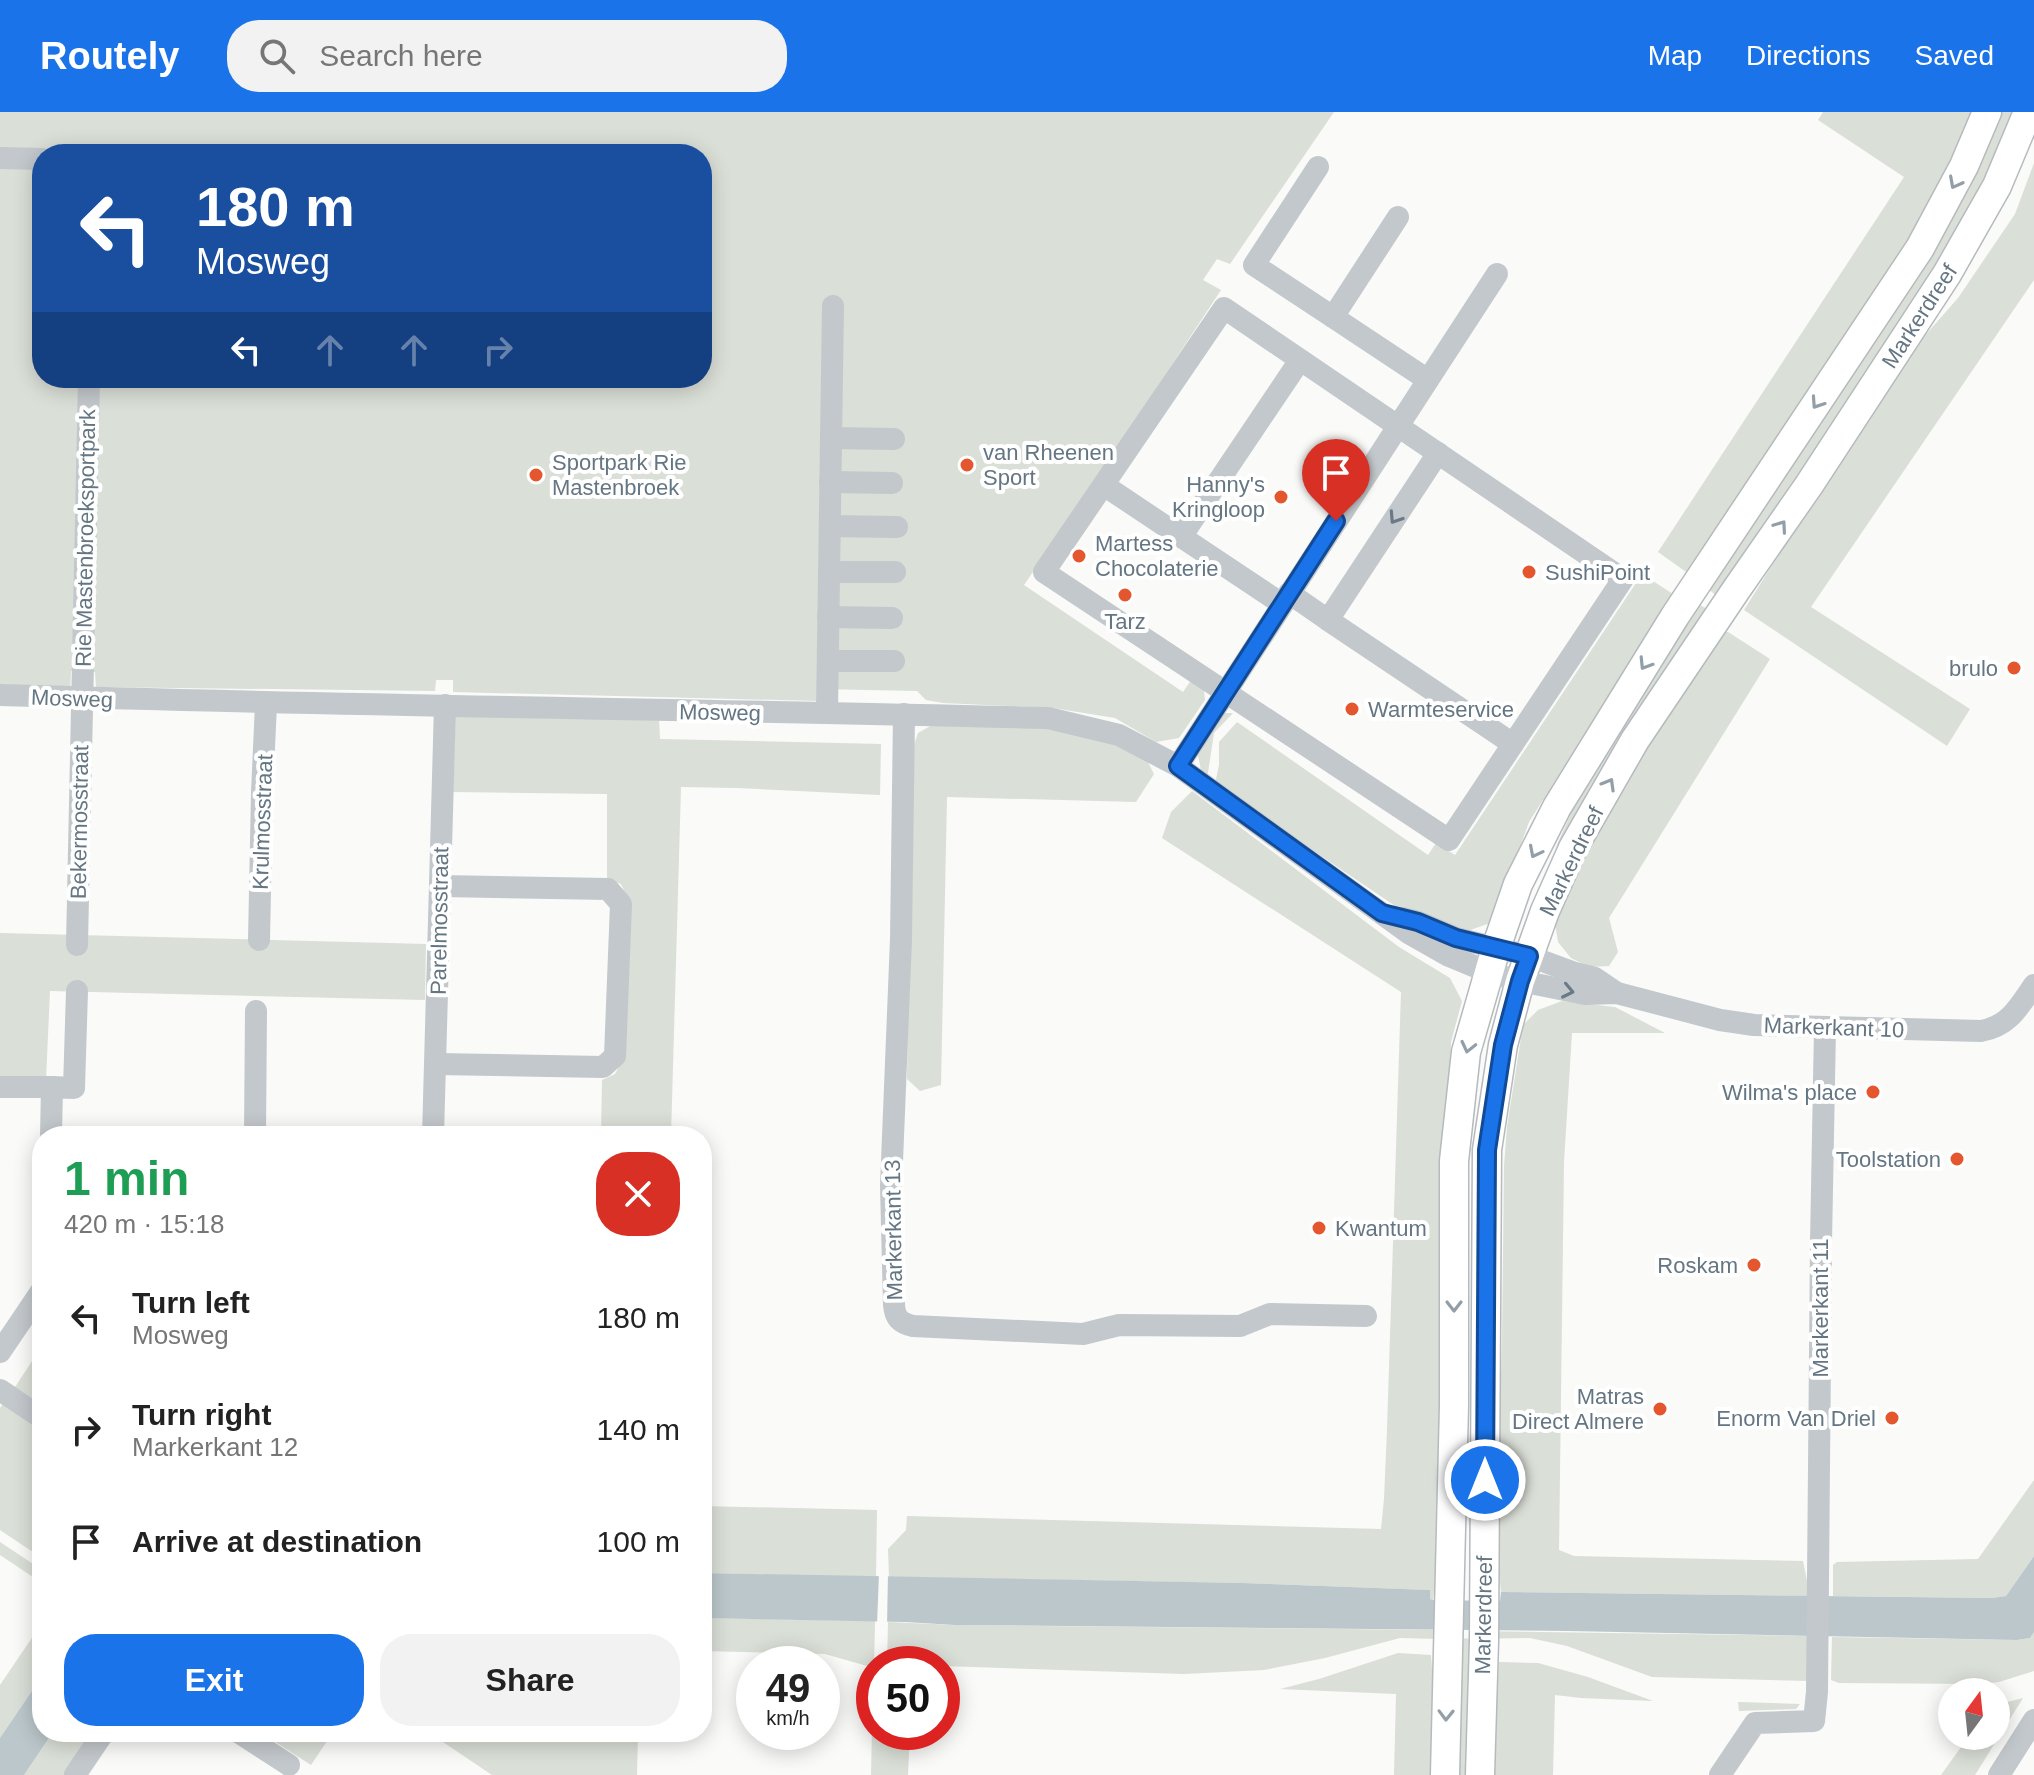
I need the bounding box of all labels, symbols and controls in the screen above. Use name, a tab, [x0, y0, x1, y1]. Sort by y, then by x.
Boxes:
search box	[227, 20, 787, 92]
icon: search	[255, 34, 299, 78]
text: Routely	[40, 35, 179, 77]
text: Search here	[319, 39, 483, 72]
text: Map	[1648, 40, 1702, 71]
text: Directions	[1746, 40, 1871, 71]
text: Saved	[1915, 40, 1994, 71]
one-way arrow	[1949, 174, 1965, 189]
text: 180 m	[196, 175, 355, 238]
icon: left	[64, 176, 168, 280]
text: Mosweg	[196, 241, 330, 282]
street label: Markerdreef	[1877, 259, 1963, 373]
icon: left	[224, 328, 268, 372]
icon: ahead	[308, 328, 352, 372]
icon: ahead	[392, 328, 436, 372]
icon: right	[476, 328, 520, 372]
one-way arrow	[1812, 394, 1827, 409]
street label: Rie Mastenbroeksportpark	[71, 408, 100, 667]
pin	[1302, 439, 1370, 521]
place label: van Rheenen Sport	[983, 440, 1114, 490]
place label: Sportpark Rie Mastenbroek	[552, 450, 687, 500]
icon: arrive	[1314, 451, 1358, 495]
marker: van Rheenen Sport	[958, 456, 976, 474]
marker: Sportpark Rie Mastenbroek	[527, 466, 545, 484]
place label: Hanny's Kringloop	[1172, 472, 1265, 522]
marker: Hanny's Kringloop	[1272, 488, 1290, 506]
one-way arrow	[1390, 510, 1405, 524]
one-way arrow	[1771, 520, 1786, 534]
place label: Martess Chocolaterie	[1095, 531, 1219, 581]
marker: Martess Chocolaterie	[1070, 547, 1088, 565]
place label: SushiPoint	[1545, 560, 1650, 585]
marker: SushiPoint	[1520, 563, 1538, 581]
marker: Tarz	[1116, 586, 1134, 604]
place label: Tarz	[1104, 609, 1146, 634]
one-way arrow	[1640, 655, 1655, 669]
place label: brulo	[1949, 656, 1998, 681]
marker: brulo	[2005, 659, 2023, 677]
street label: Mosweg	[31, 685, 113, 712]
place label: Warmteservice	[1368, 697, 1514, 722]
street label: Mosweg	[679, 699, 761, 726]
marker: Warmteservice	[1343, 700, 1361, 718]
street label: Bekermosstraat	[66, 745, 93, 899]
street label: Krulmosstraat	[248, 754, 277, 890]
one-way arrow	[1600, 779, 1615, 793]
street label: Markerdreef	[1534, 802, 1609, 920]
one-way arrow	[1529, 843, 1544, 858]
street label: Parelmosstraat	[426, 847, 453, 995]
one-way arrow	[1561, 982, 1575, 999]
street label: Markerkant 10	[1763, 1013, 1905, 1042]
one-way arrow	[1460, 1040, 1477, 1054]
place label: Wilma's place	[1722, 1080, 1857, 1105]
marker: Wilma's place	[1864, 1083, 1882, 1101]
place label: Toolstation	[1836, 1147, 1941, 1172]
marker: Toolstation	[1948, 1150, 1966, 1168]
text: 1 min	[64, 1152, 189, 1205]
button: close	[596, 1152, 680, 1236]
street label: Markerkant 13	[880, 1159, 907, 1301]
text: 420 m · 15:18	[64, 1209, 224, 1239]
place label: Kwantum	[1335, 1216, 1427, 1241]
marker: Kwantum	[1310, 1219, 1328, 1237]
street label: Markerkant 11	[1808, 1239, 1833, 1377]
place label: Roskam	[1657, 1253, 1738, 1278]
marker: Roskam	[1745, 1256, 1763, 1274]
text: Turn left	[132, 1286, 250, 1319]
icon: left	[64, 1296, 108, 1340]
one-way arrow	[1445, 1300, 1463, 1313]
text: 180 m	[597, 1301, 680, 1334]
text: Mosweg	[132, 1320, 229, 1350]
place label: Matras Direct Almere	[1512, 1384, 1644, 1434]
text: Turn right	[132, 1398, 271, 1431]
marker: Matras Direct Almere	[1651, 1400, 1669, 1418]
place label: Enorm Van Driel	[1716, 1406, 1876, 1431]
icon: right	[64, 1408, 108, 1452]
marker: Enorm Van Driel	[1883, 1409, 1901, 1427]
text: 140 m	[597, 1413, 680, 1446]
text: Markerkant 12	[132, 1432, 298, 1462]
position arrow	[1443, 1438, 1527, 1522]
icon: arrive	[64, 1520, 108, 1564]
text: Arrive at destination	[132, 1525, 422, 1558]
text: 100 m	[597, 1525, 680, 1558]
street label: Markerdreef	[1470, 1555, 1497, 1675]
button: Exit	[64, 1634, 364, 1726]
button: Share	[380, 1634, 680, 1726]
speed limit sign: 50	[856, 1646, 960, 1750]
text: 49	[766, 1666, 810, 1710]
north arrow	[1938, 1678, 2010, 1750]
map controls	[1938, 1678, 2010, 1750]
text: km/h	[766, 1707, 810, 1729]
one-way arrow	[1438, 1709, 1455, 1722]

